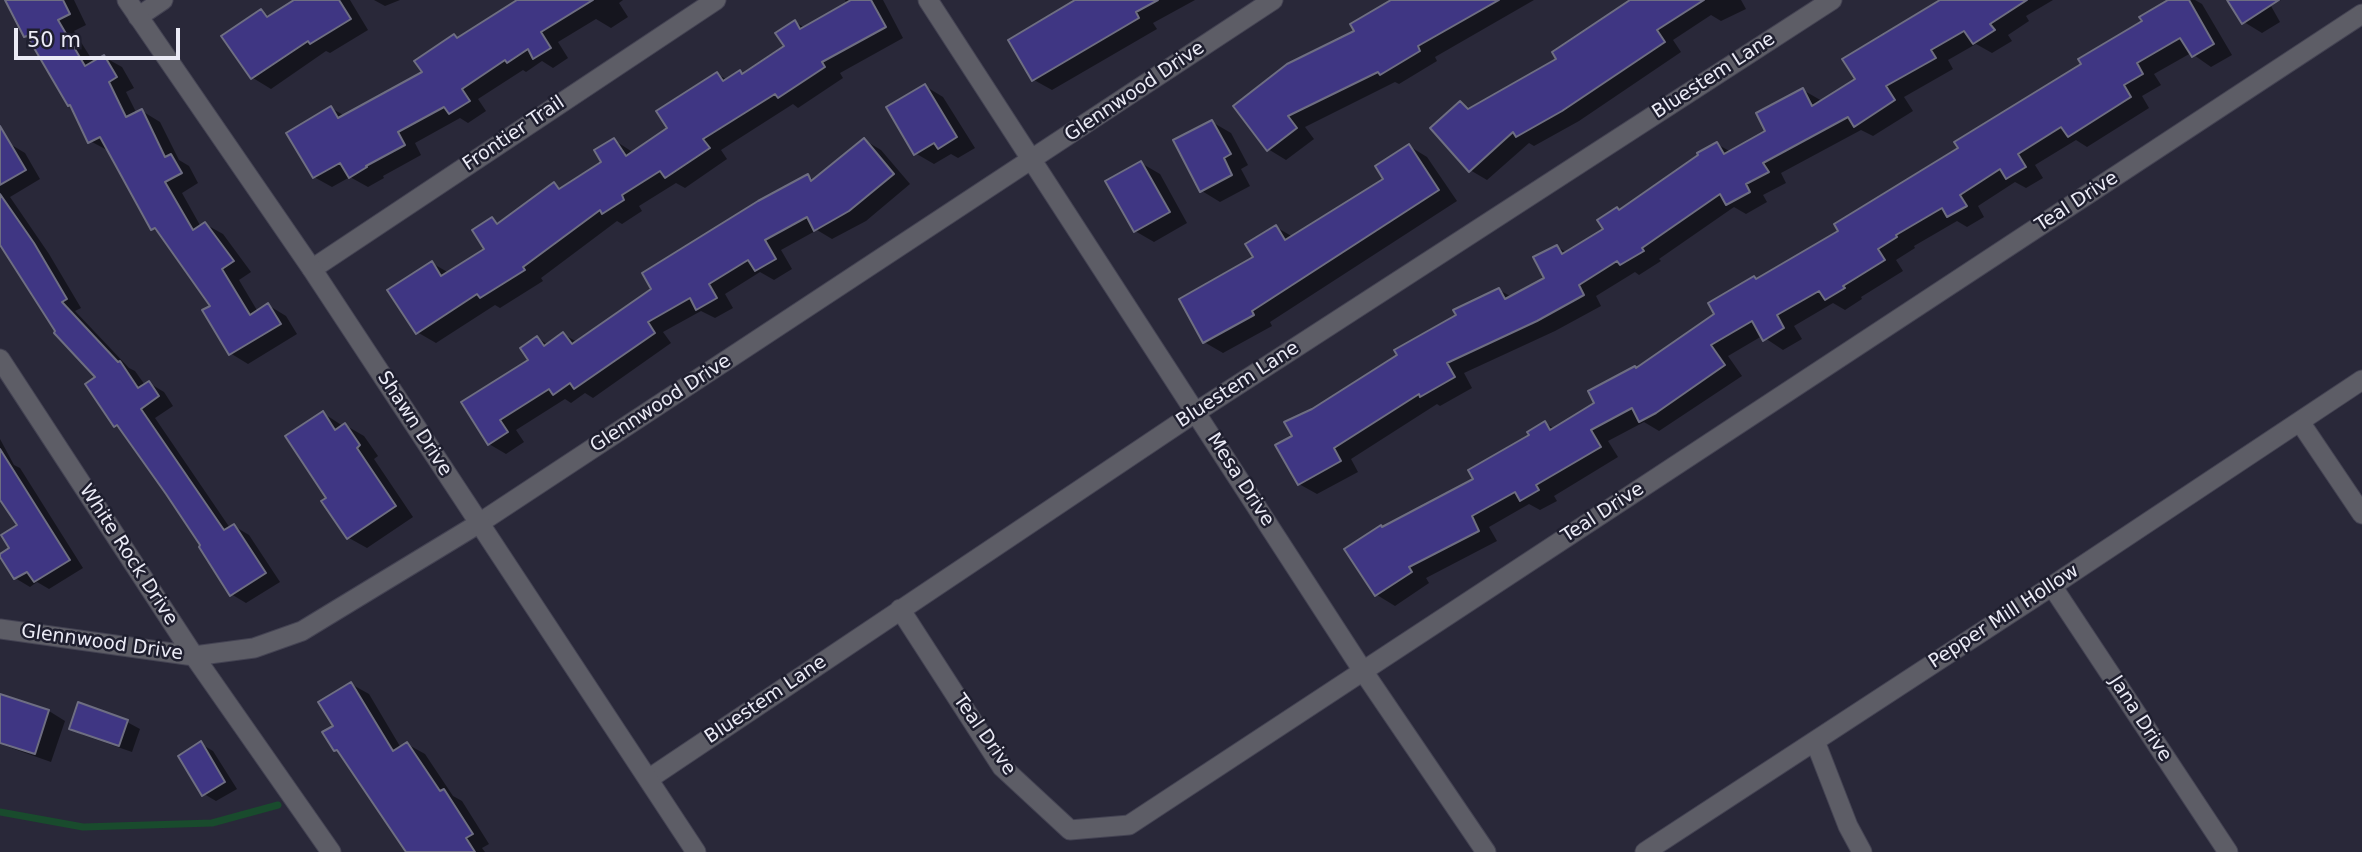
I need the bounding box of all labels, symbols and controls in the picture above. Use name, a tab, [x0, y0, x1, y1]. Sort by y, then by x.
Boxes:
scale bar	[18, 14, 184, 58]
text: 50 m	[27, 28, 81, 52]
street label: Bluestem Lane	[1648, 28, 1780, 124]
street label: Glennwood Drive	[1061, 37, 1209, 147]
street label: Frontier Trail	[459, 92, 569, 176]
street label: Teal Drive	[2032, 167, 2122, 237]
street label: Bluestem Lane	[1172, 337, 1304, 433]
street label: Glennwood Drive	[586, 350, 736, 458]
street label: Shawn Drive	[372, 367, 456, 481]
street label: Mesa Drive	[1201, 429, 1279, 531]
street label: Teal Drive	[1558, 478, 1648, 548]
street label: White Rock Drive	[74, 480, 182, 630]
street label: Pepper Mill Hollow	[1925, 560, 2083, 674]
street label: Glennwood Drive	[20, 620, 184, 666]
street label: Bluestem Lane	[701, 651, 831, 749]
street label: Jana Drive	[2104, 672, 2176, 766]
street label: Teal Drive	[948, 690, 1020, 780]

